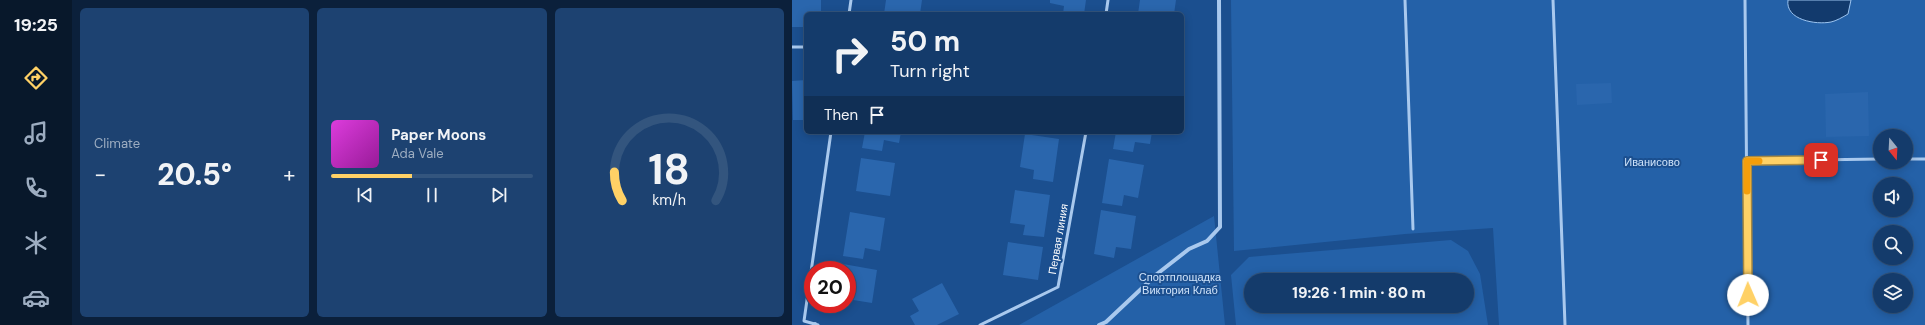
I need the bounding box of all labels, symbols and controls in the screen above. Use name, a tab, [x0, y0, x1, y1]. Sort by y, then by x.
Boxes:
text: 19:25	[14, 13, 58, 37]
text: 50 m	[890, 23, 960, 60]
icon: right	[824, 28, 876, 80]
text: Turn right	[890, 59, 970, 83]
icon: directions	[22, 64, 50, 92]
icon: arrive	[866, 104, 888, 126]
text: Then	[824, 105, 858, 125]
icon: music	[22, 119, 50, 147]
text: Paper Moons	[391, 125, 486, 145]
north arrow	[1873, 129, 1913, 169]
map controls	[1873, 129, 1913, 313]
text: Climate	[94, 135, 140, 152]
text: 18	[649, 142, 690, 196]
pin	[1804, 143, 1838, 177]
text: Ada Vale	[391, 145, 444, 162]
icon: arrive	[1810, 149, 1832, 171]
text: 20.5°	[157, 155, 232, 194]
park label: Иванисово	[1624, 155, 1680, 169]
text: −	[94, 160, 106, 189]
text: +	[283, 160, 295, 189]
icon: phone	[22, 174, 50, 202]
button: sound	[1873, 177, 1913, 217]
icon: previous	[354, 184, 376, 206]
icon: pause	[421, 184, 443, 206]
icon: next	[488, 184, 510, 206]
text: km/h	[652, 190, 686, 208]
street label: Первая линия	[1045, 202, 1071, 275]
button: search	[1873, 225, 1913, 265]
icon: climate	[22, 229, 50, 257]
speed limit sign: 20	[804, 261, 856, 313]
park label: Спортплощадка Виктория Клаб	[1139, 270, 1222, 297]
button: layers	[1873, 273, 1913, 313]
position arrow	[1727, 274, 1769, 316]
text: 19:26 · 1 min · 80 m	[1292, 283, 1426, 303]
icon: car	[22, 284, 50, 312]

